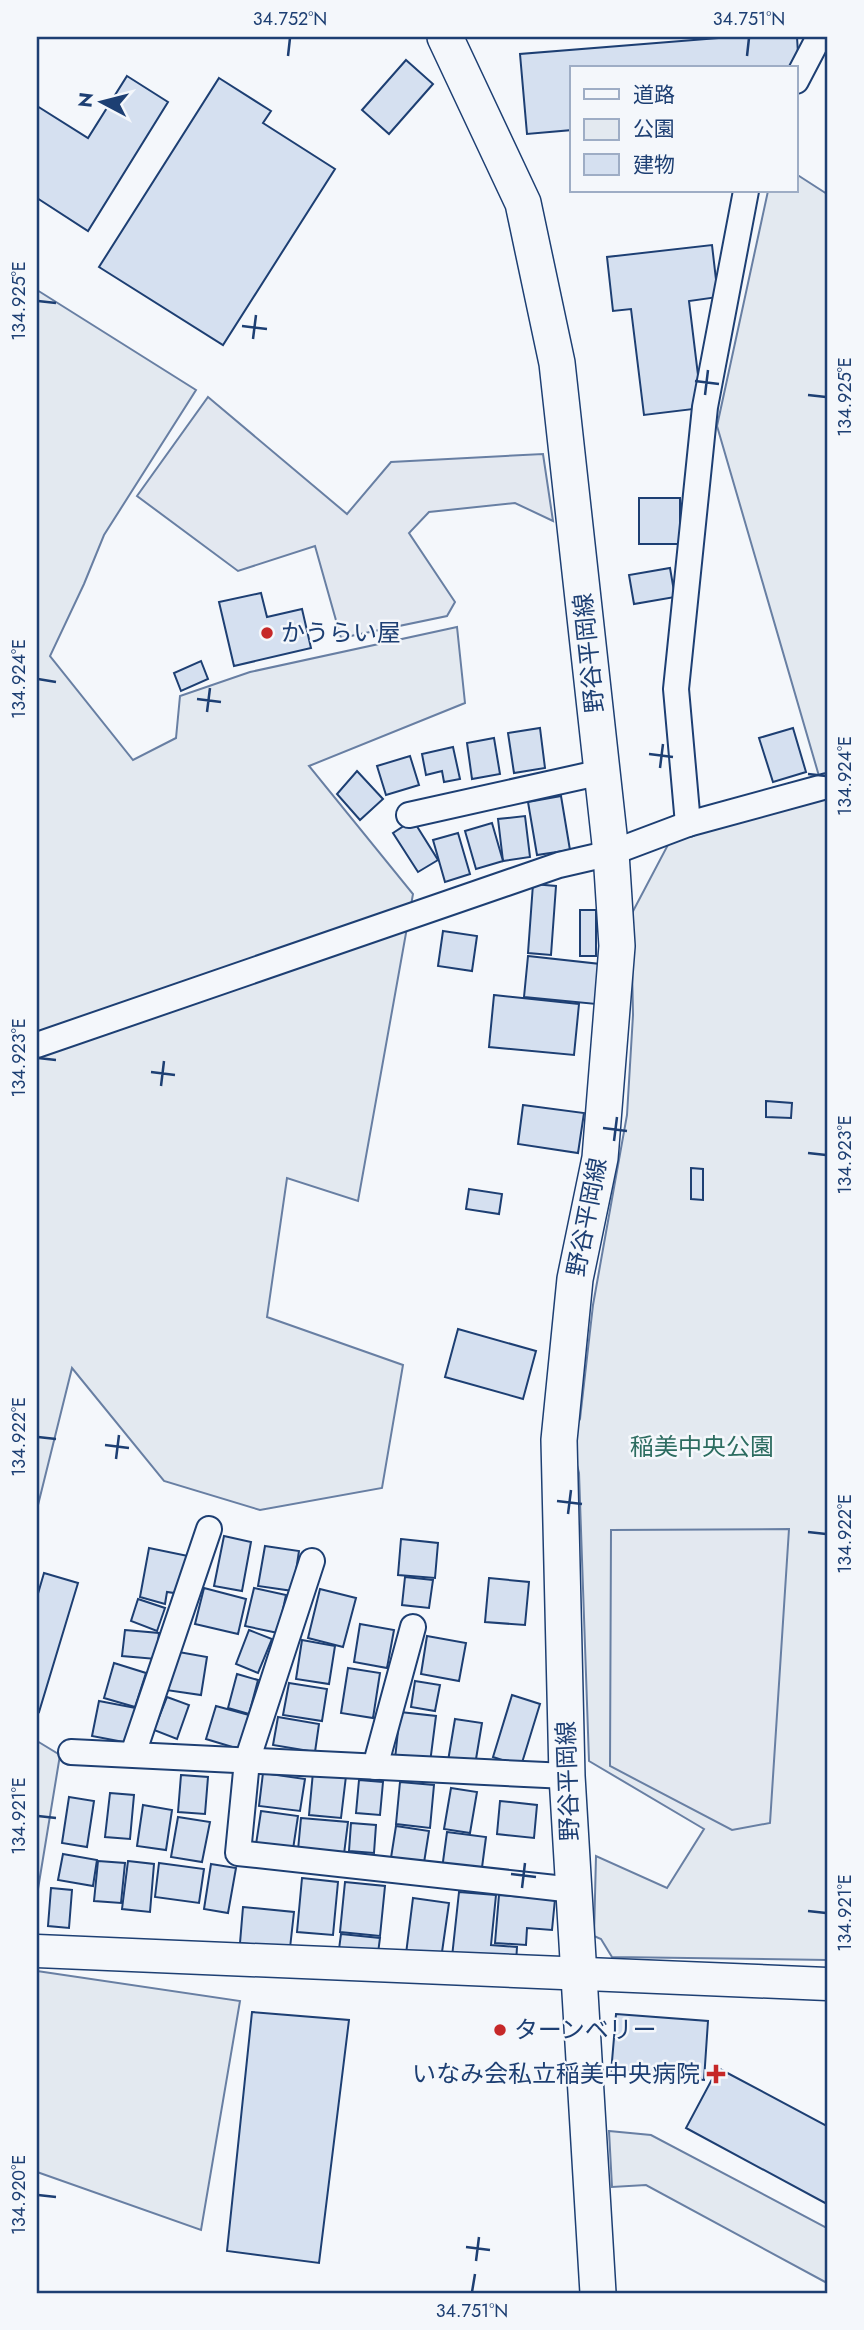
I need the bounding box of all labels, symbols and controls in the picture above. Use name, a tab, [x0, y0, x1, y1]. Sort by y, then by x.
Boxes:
text: 34.752°N	[253, 6, 327, 32]
text: 34.751°N	[713, 6, 785, 32]
north arrow	[66, 66, 136, 136]
legend	[570, 66, 798, 192]
text: 道路	[633, 80, 675, 110]
text: N	[71, 91, 100, 109]
text: 公園	[633, 114, 675, 144]
text: 建物	[633, 150, 675, 180]
text: 134.925°E	[6, 261, 32, 341]
text: 134.925°E	[832, 357, 858, 437]
street label: 野谷平岡線	[565, 592, 612, 715]
place label: かうらい屋	[281, 615, 401, 650]
marker: かうらい屋	[259, 625, 275, 641]
text: 134.924°E	[6, 639, 32, 719]
text: 134.924°E	[832, 736, 858, 816]
text: 134.923°E	[6, 1018, 32, 1098]
text: 134.923°E	[832, 1115, 858, 1195]
street label: 野谷平岡線	[558, 1155, 615, 1279]
text: 134.922°E	[6, 1397, 32, 1477]
park label: 稲美中央公園	[630, 1429, 774, 1464]
text: 134.922°E	[832, 1494, 858, 1574]
street label: 野谷平岡線	[548, 1720, 587, 1842]
text: 134.921°E	[6, 1777, 32, 1855]
text: 134.921°E	[832, 1874, 858, 1952]
place label: ターンベリー	[514, 2012, 657, 2047]
marker: ターンベリー	[492, 2022, 508, 2038]
place label: いなみ会私立稲美中央病院	[412, 2056, 700, 2091]
marker: いなみ会私立稲美中央病院	[706, 2064, 726, 2084]
text: 134.920°E	[6, 2155, 32, 2235]
text: 34.751°N	[436, 2298, 508, 2324]

